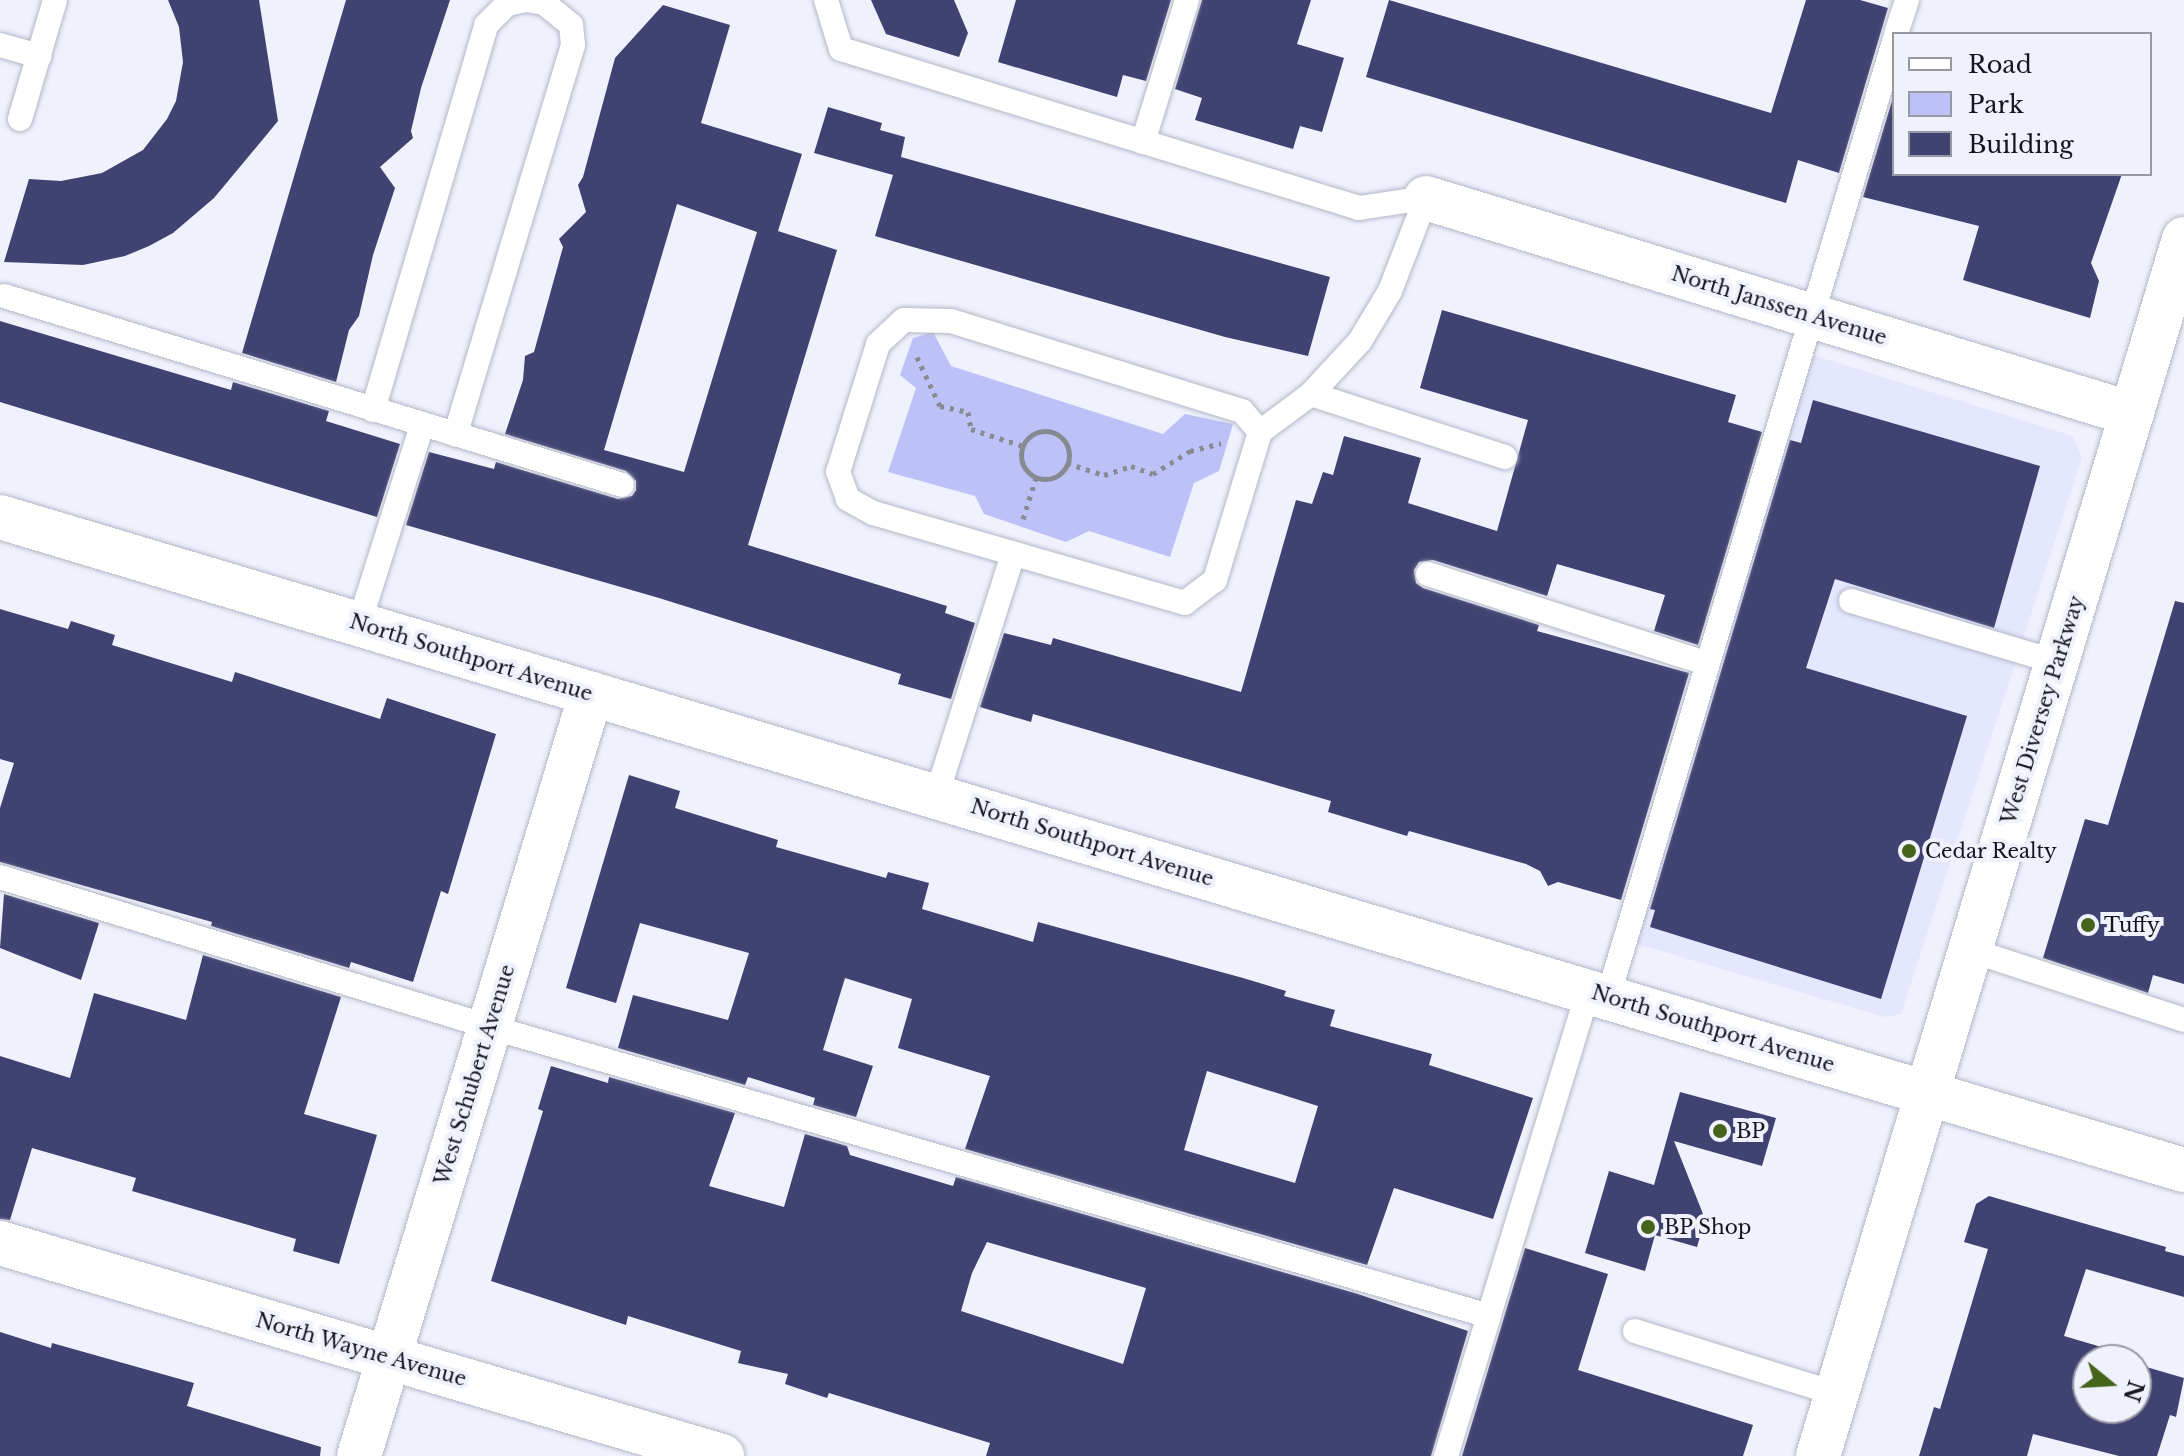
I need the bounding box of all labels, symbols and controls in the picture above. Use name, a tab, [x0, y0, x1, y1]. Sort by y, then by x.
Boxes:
legend	[1892, 32, 2152, 176]
text: Road	[1968, 50, 2032, 79]
text: Park	[1968, 90, 2024, 119]
text: Building	[1968, 130, 2074, 159]
street label: North Janssen Avenue	[1668, 262, 1890, 350]
street label: West Diversey Parkway	[1997, 592, 2089, 828]
street label: North Southport Avenue	[346, 609, 596, 707]
street label: North Southport Avenue	[967, 794, 1217, 892]
place label: Cedar Realty	[1925, 839, 2057, 863]
marker: Cedar Realty	[1900, 842, 1918, 860]
place label: Tuffy	[2104, 913, 2160, 937]
marker: Tuffy	[2079, 916, 2097, 934]
street label: West Schubert Avenue	[430, 961, 520, 1189]
street label: North Southport Avenue	[1588, 980, 1838, 1078]
place label: BP	[1736, 1119, 1765, 1143]
marker: BP	[1711, 1122, 1729, 1140]
place label: BP Shop	[1664, 1215, 1752, 1239]
marker: BP Shop	[1639, 1218, 1657, 1236]
street label: North Wayne Avenue	[252, 1308, 470, 1392]
north arrow	[2072, 1344, 2152, 1424]
text: N	[2117, 1377, 2149, 1405]

